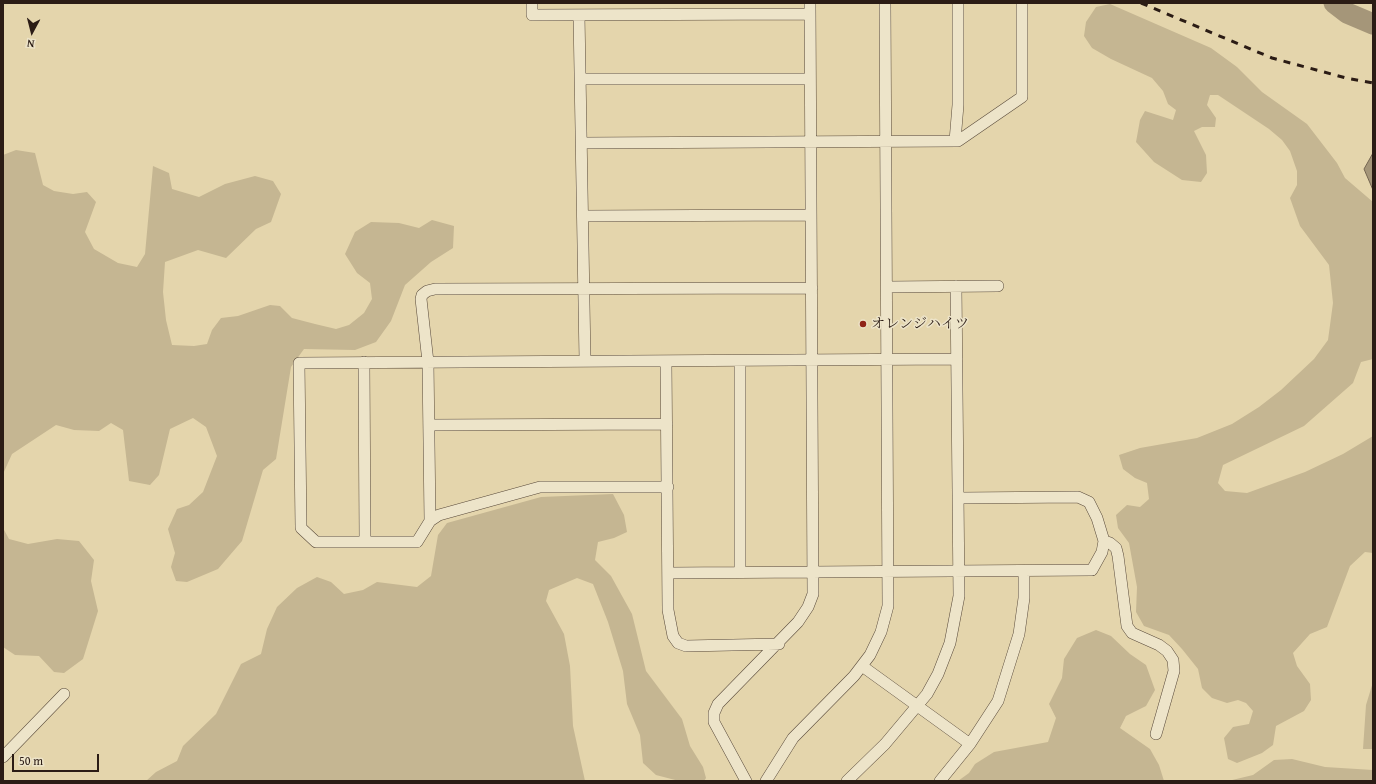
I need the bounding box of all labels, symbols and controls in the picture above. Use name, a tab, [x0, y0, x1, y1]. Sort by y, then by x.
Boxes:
north arrow	[12, 12, 52, 52]
text: N	[26, 36, 35, 52]
place label: オレンジハイツ	[871, 316, 969, 332]
marker: オレンジハイツ	[858, 319, 868, 329]
scale bar	[14, 746, 101, 772]
text: 50 m	[19, 752, 43, 769]

